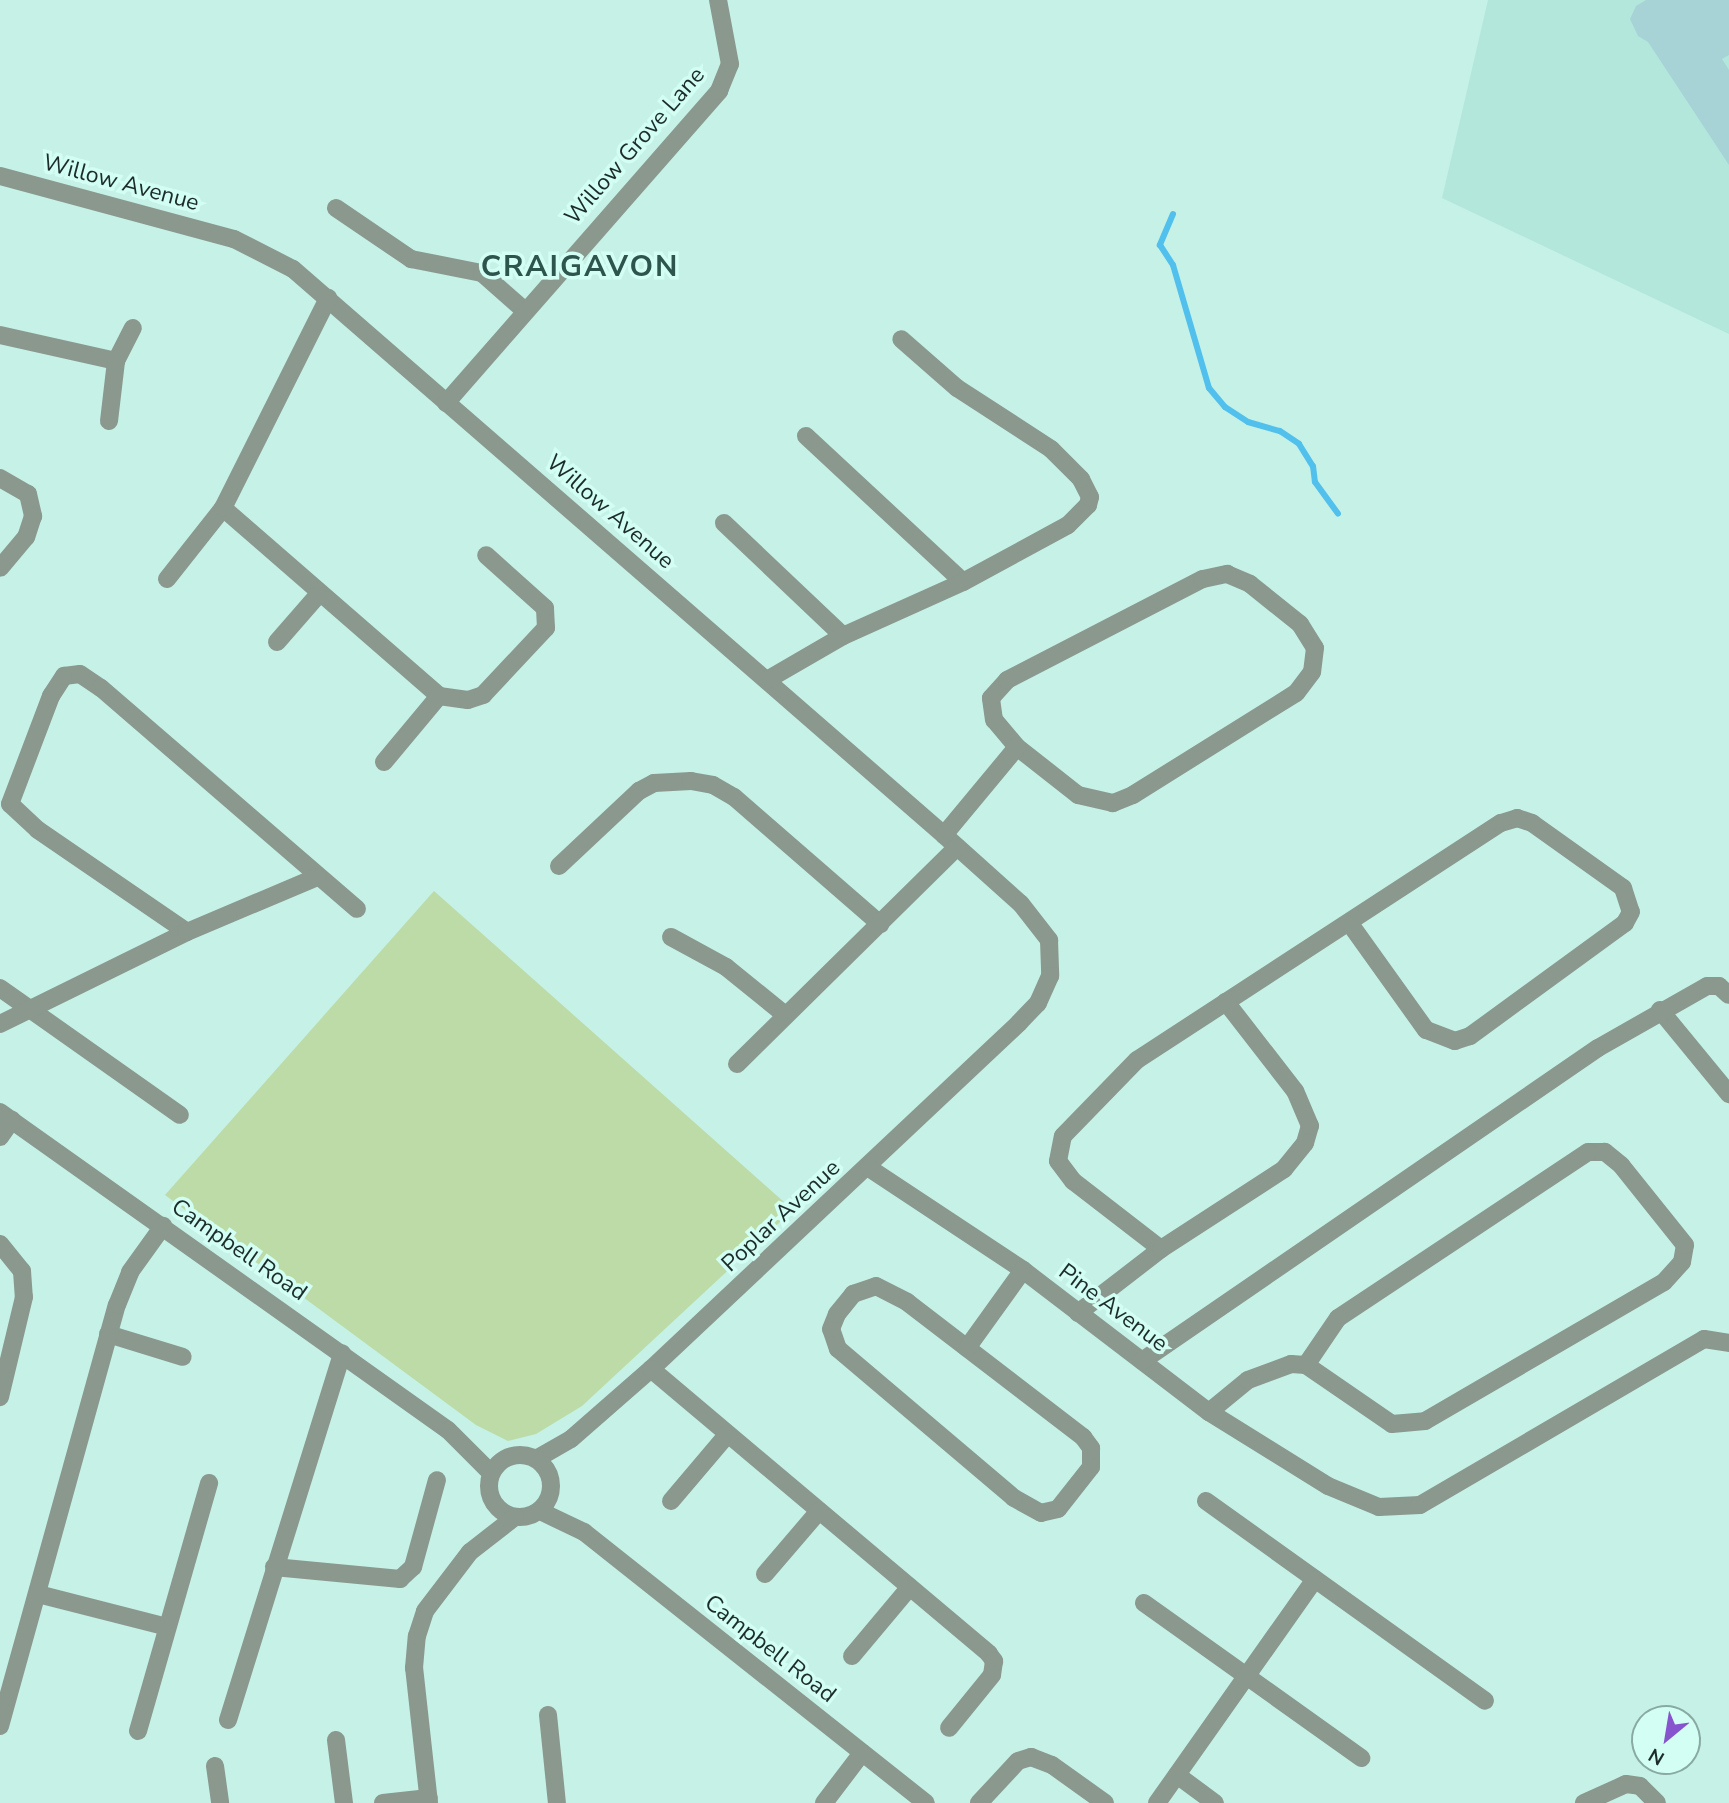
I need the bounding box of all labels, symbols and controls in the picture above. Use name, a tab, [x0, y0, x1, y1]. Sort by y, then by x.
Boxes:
street label: Willow Grove Lane	[559, 62, 711, 230]
street label: Willow Avenue	[40, 149, 202, 217]
district label: CRAIGAVON	[482, 249, 678, 285]
street label: Willow Avenue	[540, 449, 680, 575]
street label: Poplar Avenue	[716, 1154, 846, 1278]
street label: Campbell Road	[166, 1193, 312, 1307]
street label: Pine Avenue	[1053, 1258, 1173, 1358]
street label: Campbell Road	[699, 1589, 841, 1709]
north arrow	[1631, 1705, 1701, 1775]
text: N	[1644, 1742, 1669, 1771]

